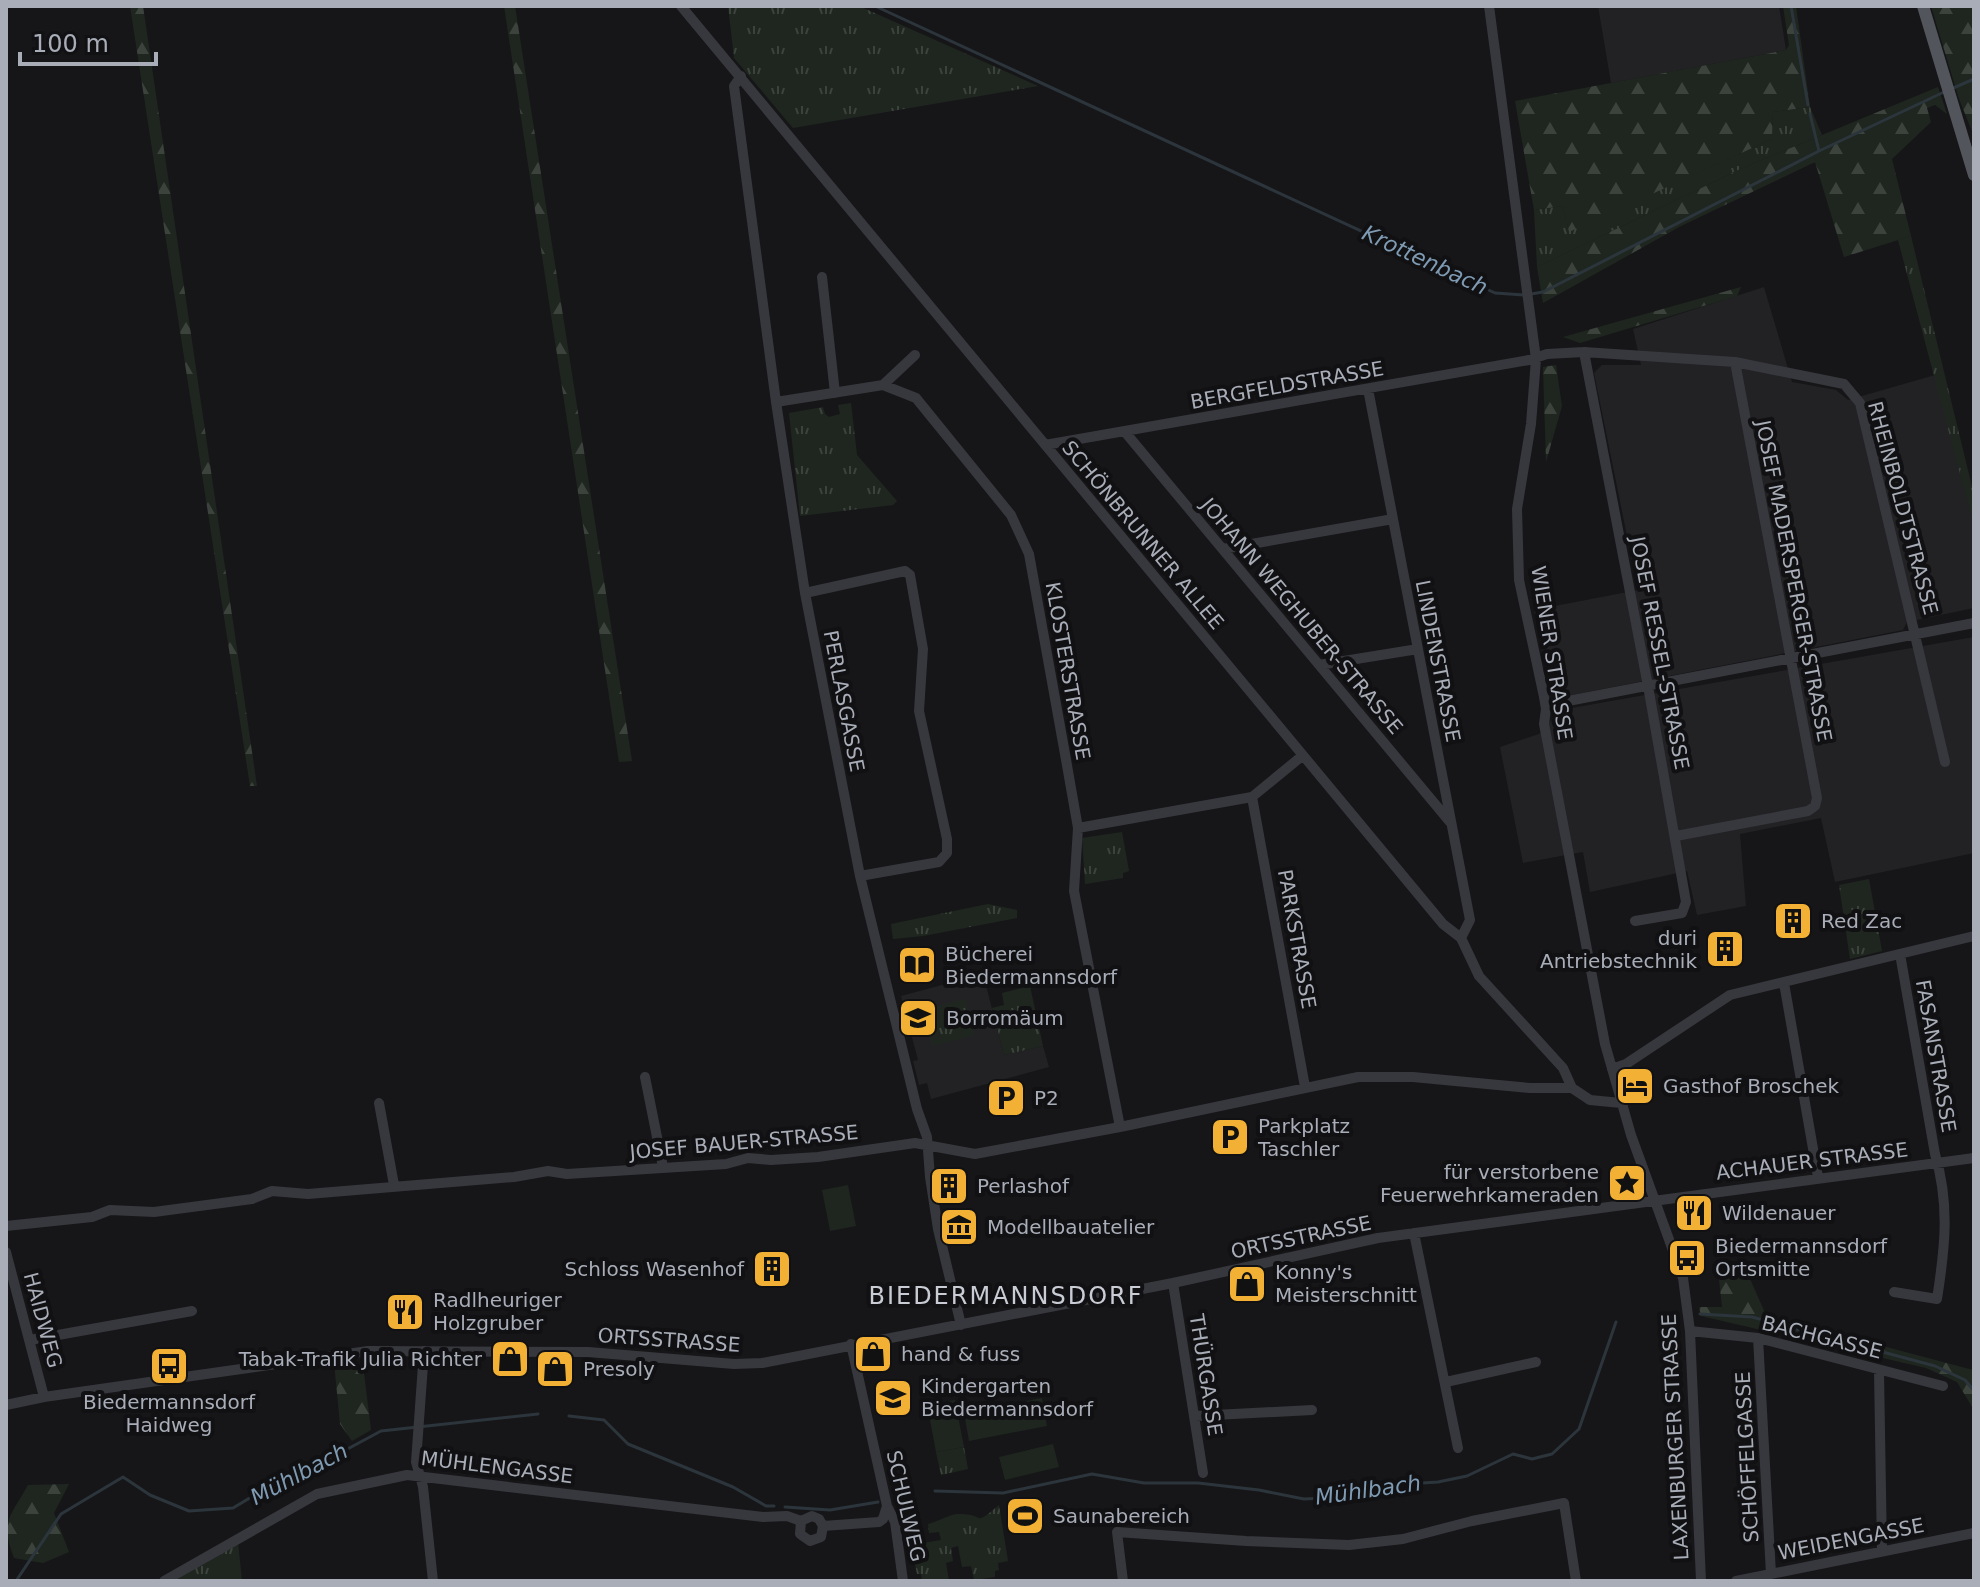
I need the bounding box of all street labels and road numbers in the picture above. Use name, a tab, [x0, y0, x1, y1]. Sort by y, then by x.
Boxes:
street label: BERGFELDSTRASSE	[1188, 356, 1386, 414]
street label: RHEINBOLDTSTRASSE	[1863, 399, 1943, 617]
street label: JOSEF MADERSPERGER-STRASSE	[1751, 416, 1837, 744]
street label: SCHÖNBRUNNER ALLEE	[1057, 436, 1229, 634]
street label: JOHANN WEGHUBER-STRASSE	[1195, 492, 1408, 739]
street label: JOSEF RESSEL-STRASSE	[1625, 532, 1694, 772]
street label: WIENER STRASSE	[1526, 564, 1578, 742]
street label: LINDENSTRASSE	[1411, 578, 1465, 744]
street label: KLOSTERSTRASSE	[1041, 580, 1095, 762]
street label: PERLASGASSE	[819, 628, 869, 774]
street label: PARKSTRASSE	[1273, 867, 1321, 1011]
street label: FASANSTRASSE	[1911, 978, 1961, 1134]
street label: JOSEF BAUER-STRASSE	[627, 1120, 859, 1164]
street label: ACHAUER STRASSE	[1715, 1137, 1909, 1185]
street label: ORTSSTRASSE	[1229, 1210, 1373, 1264]
street label: HAIDWEG	[19, 1270, 67, 1370]
street label: BACHGASSE	[1759, 1310, 1885, 1364]
street label: THÜRGASSE	[1184, 1311, 1227, 1438]
street label: LAXENBURGER STRASSE	[1657, 1313, 1693, 1561]
street label: ORTSSTRASSE	[597, 1323, 741, 1357]
street label: SCHÖFFELGASSE	[1731, 1371, 1763, 1543]
street label: MÜHLENGASSE	[420, 1446, 574, 1488]
street label: SCHULWEG	[882, 1448, 930, 1564]
street label: WEIDENGASSE	[1776, 1513, 1926, 1565]

